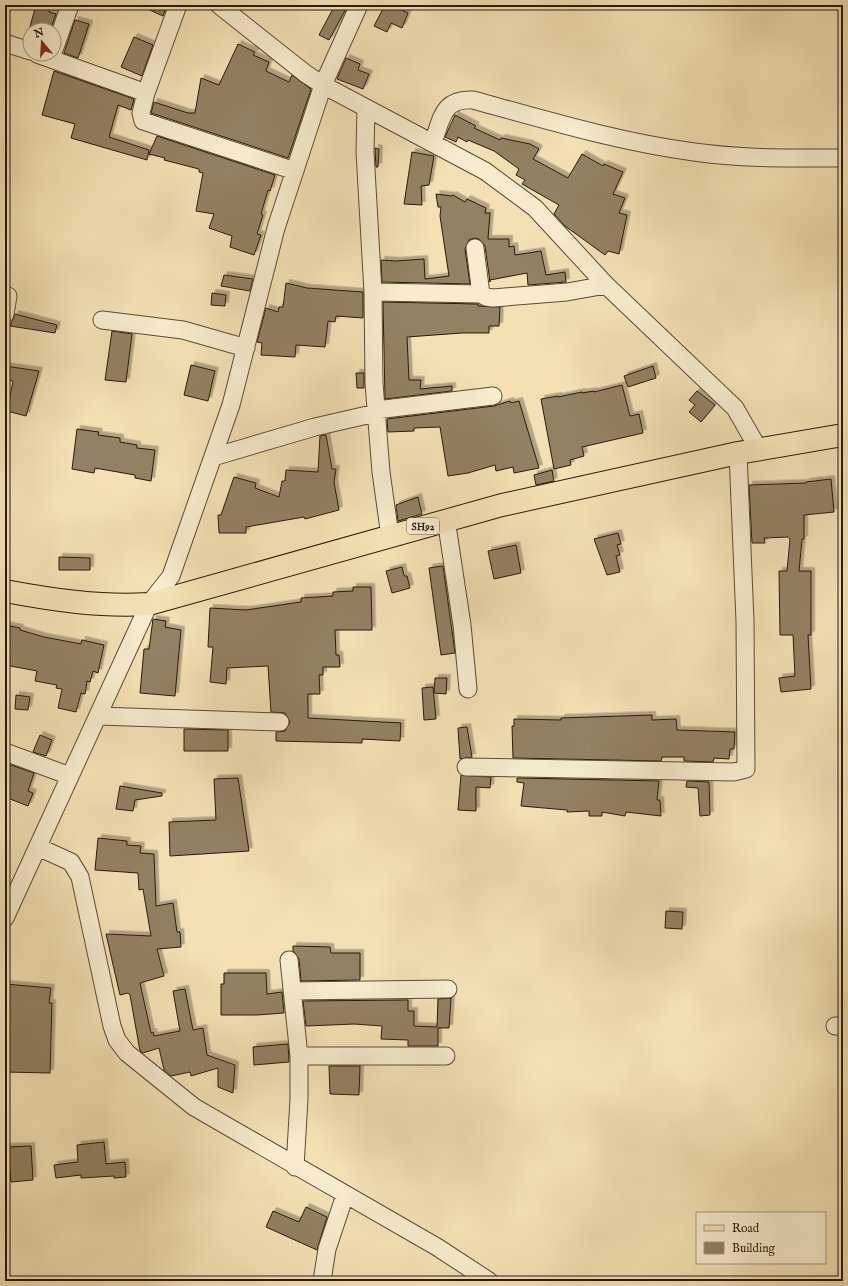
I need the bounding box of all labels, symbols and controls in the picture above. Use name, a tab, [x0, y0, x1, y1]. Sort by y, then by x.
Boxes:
north arrow	[22, 22, 62, 62]
text: N	[32, 25, 46, 42]
road number: SH92	[407, 518, 439, 534]
legend	[696, 1212, 826, 1264]
text: Road	[732, 1221, 760, 1236]
text: Building	[732, 1241, 776, 1256]

